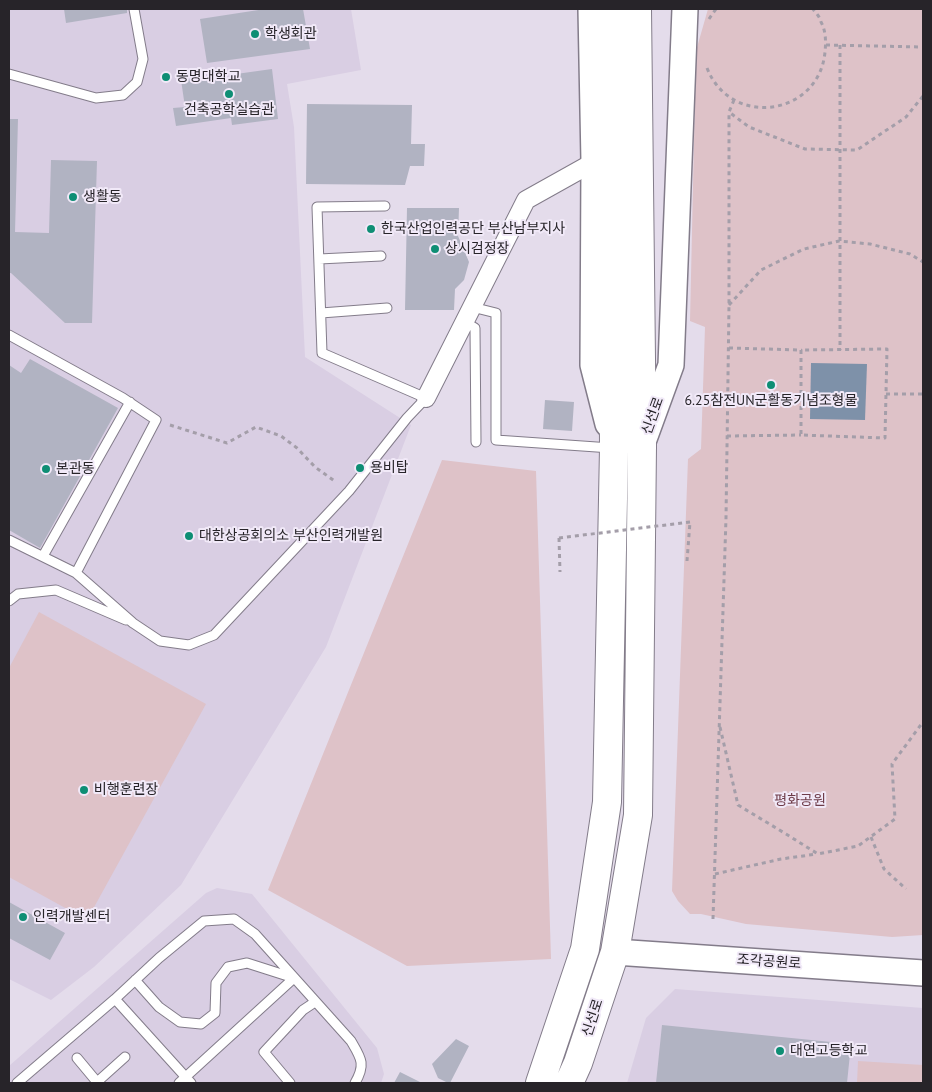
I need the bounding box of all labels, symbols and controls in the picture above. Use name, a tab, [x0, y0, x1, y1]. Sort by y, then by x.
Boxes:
place label: 학생회관	[265, 26, 317, 42]
marker: 학생회관	[249, 28, 261, 40]
place label: 동명대학교	[176, 69, 240, 85]
marker: 동명대학교	[160, 71, 172, 83]
marker: 건축공학실습관	[223, 88, 235, 100]
place label: 건축공학실습관	[184, 102, 274, 118]
place label: 생활동	[83, 189, 122, 205]
marker: 생활동	[67, 191, 79, 203]
place label: 한국산업인력공단 부산남부지사	[381, 221, 565, 237]
marker: 한국산업인력공단 부산남부지사	[365, 223, 377, 235]
place label: 상시검정장	[445, 241, 509, 257]
marker: 상시검정장	[429, 243, 441, 255]
marker: 6.25참전UN군활동기념조형물	[765, 379, 777, 391]
place label: 6.25참전UN군활동기념조형물	[684, 393, 858, 409]
street label: 신선로	[638, 395, 668, 437]
place label: 용비탑	[370, 460, 409, 476]
place label: 본관동	[56, 461, 95, 477]
marker: 용비탑	[354, 462, 366, 474]
marker: 본관동	[40, 463, 52, 475]
place label: 대한상공회의소 부산인력개발원	[199, 528, 383, 544]
marker: 대한상공회의소 부산인력개발원	[183, 530, 195, 542]
place label: 비행훈련장	[94, 782, 158, 798]
marker: 비행훈련장	[78, 784, 90, 796]
park label: 평화공원	[774, 793, 826, 809]
place label: 인력개발센터	[33, 909, 110, 925]
marker: 인력개발센터	[17, 911, 29, 923]
street label: 조각공원로	[736, 951, 802, 973]
street label: 신선로	[579, 997, 607, 1039]
place label: 대연고등학교	[790, 1043, 867, 1059]
marker: 대연고등학교	[774, 1045, 786, 1057]

